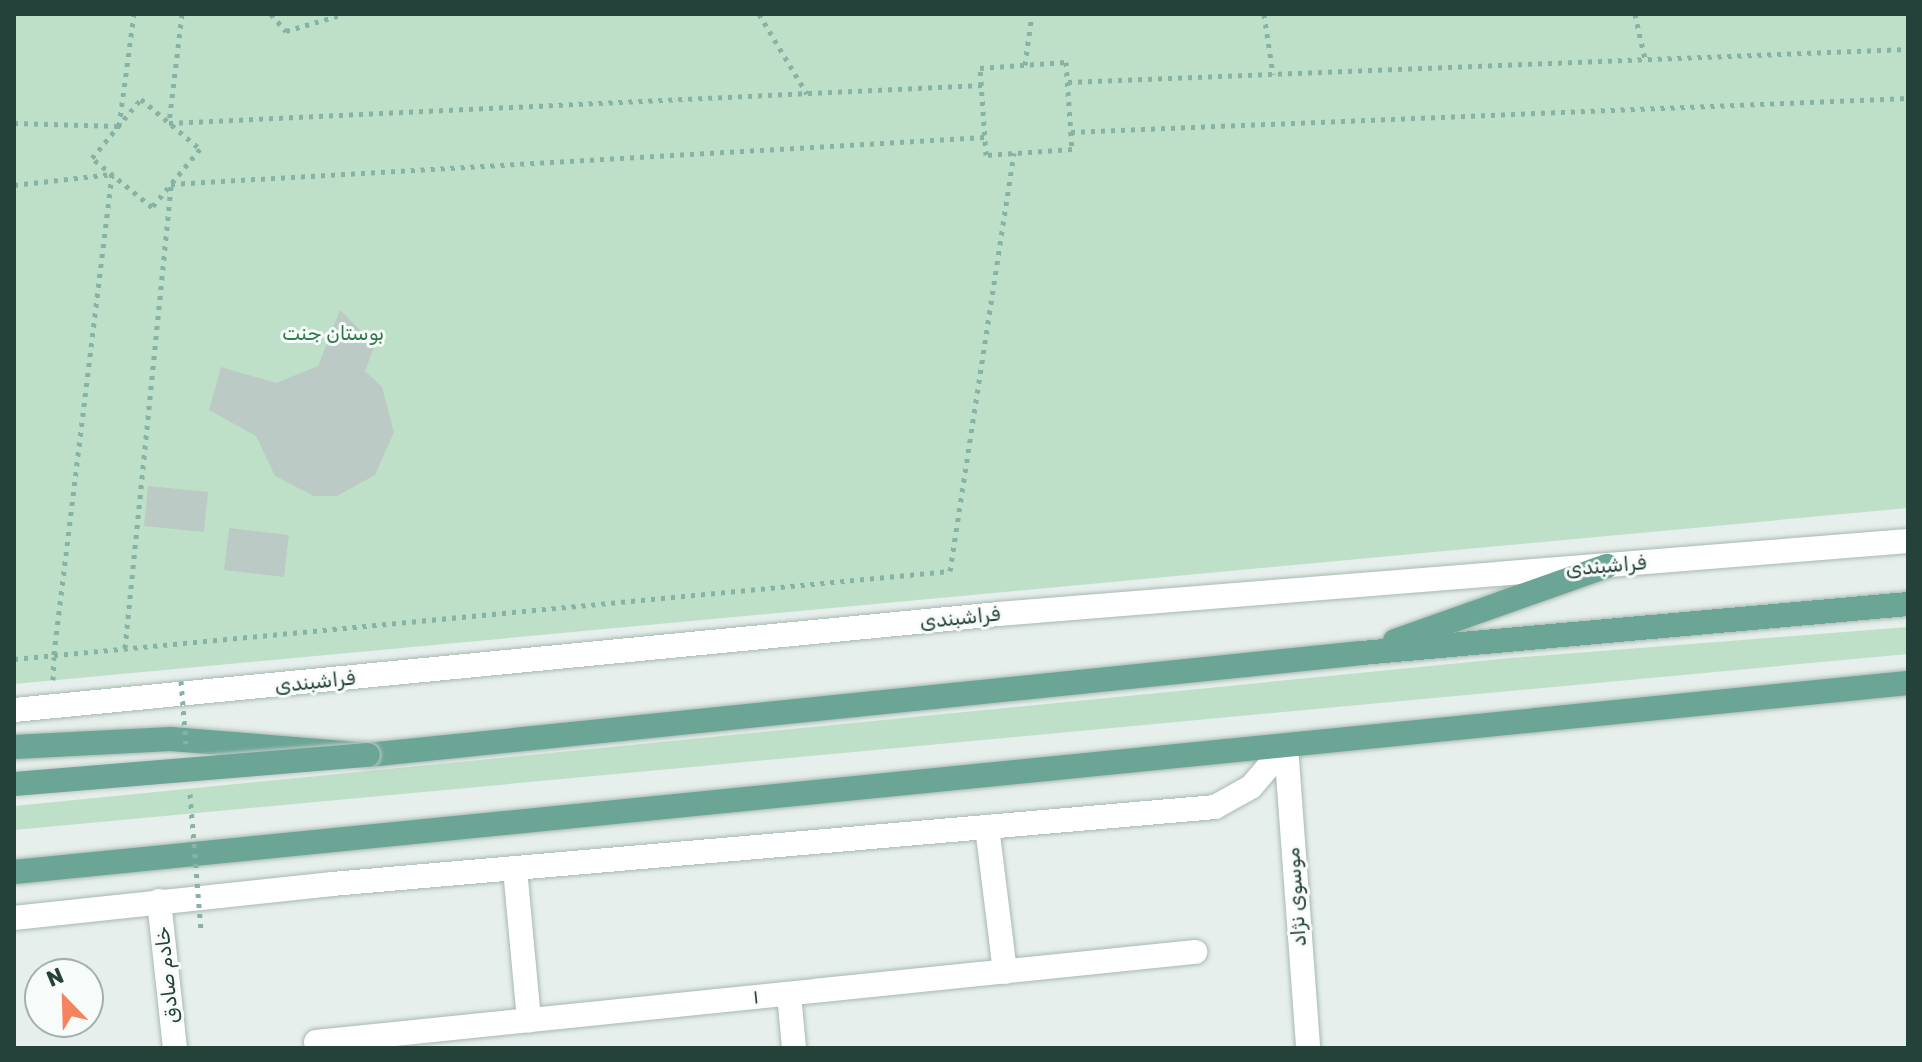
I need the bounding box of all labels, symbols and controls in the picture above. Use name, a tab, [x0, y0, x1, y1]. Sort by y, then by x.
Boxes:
park label: بوستان جنت	[282, 321, 384, 345]
street label: فراشبندی	[1565, 551, 1647, 581]
street label: فراشبندی	[919, 602, 1001, 634]
street label: فراشبندی	[274, 666, 356, 698]
street label: موسوی نژاد	[1281, 847, 1311, 947]
street label: خادم صادق	[150, 925, 184, 1025]
north arrow	[24, 958, 104, 1038]
text: N	[43, 962, 68, 993]
street label: ۱	[752, 985, 760, 1009]

